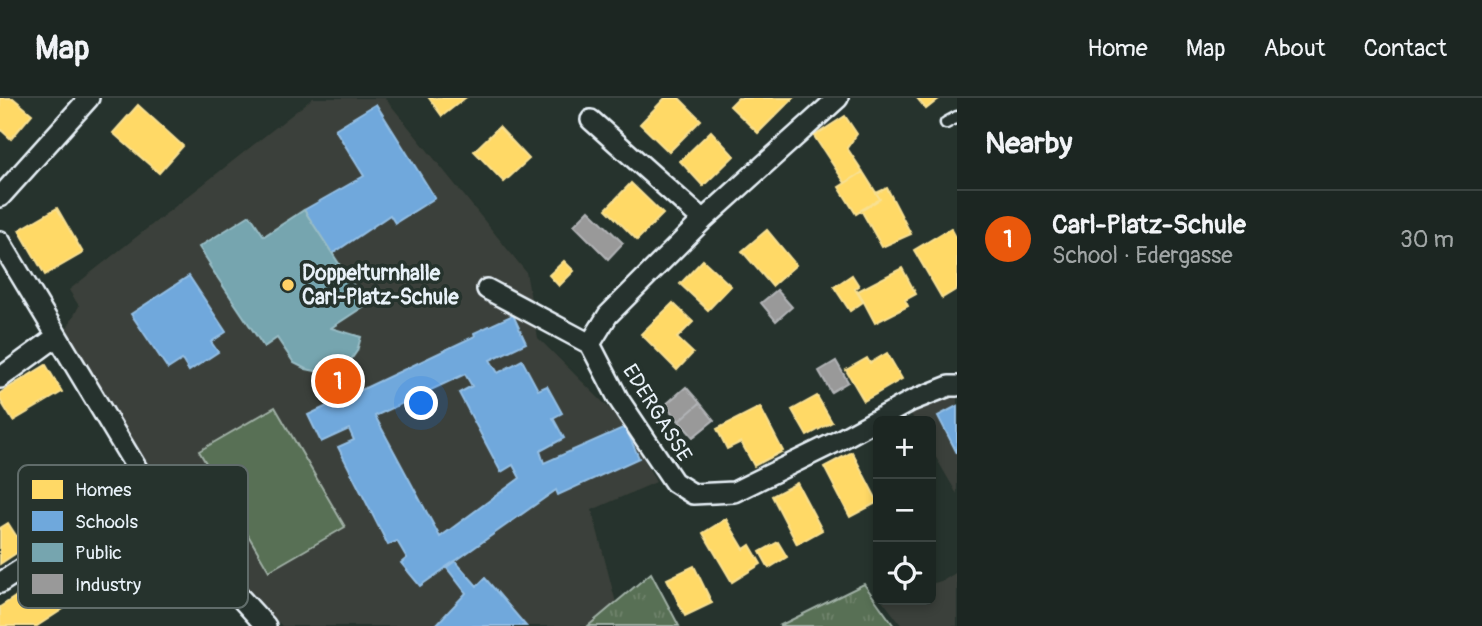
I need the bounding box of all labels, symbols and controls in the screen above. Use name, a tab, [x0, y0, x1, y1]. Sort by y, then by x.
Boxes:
text: Map	[35, 28, 90, 69]
text: Home	[1087, 34, 1148, 63]
text: Map	[1186, 34, 1226, 63]
text: About	[1264, 34, 1326, 63]
text: Contact	[1364, 34, 1447, 63]
text: Nearby	[985, 125, 1072, 162]
text: Carl-Platz-Schule	[1052, 209, 1246, 241]
text: 1	[1004, 225, 1013, 254]
text: 30 m	[1400, 225, 1454, 254]
text: School · Edergasse	[1052, 241, 1233, 270]
place label: Doppelturnhalle Carl-Platz-Schule	[302, 260, 459, 311]
marker: Doppelturnhalle Carl-Platz-Schule	[280, 277, 296, 293]
pin: 1	[315, 355, 361, 407]
street label: EDERGASSE	[616, 359, 698, 467]
your location	[404, 386, 438, 420]
map controls	[873, 416, 936, 605]
button: +	[873, 416, 936, 479]
legend	[18, 465, 248, 608]
text: Homes	[75, 478, 132, 502]
button: −	[873, 479, 936, 542]
text: Schools	[75, 510, 139, 534]
text: Public	[75, 541, 122, 565]
button: locate	[873, 542, 936, 605]
text: Industry	[75, 573, 141, 597]

